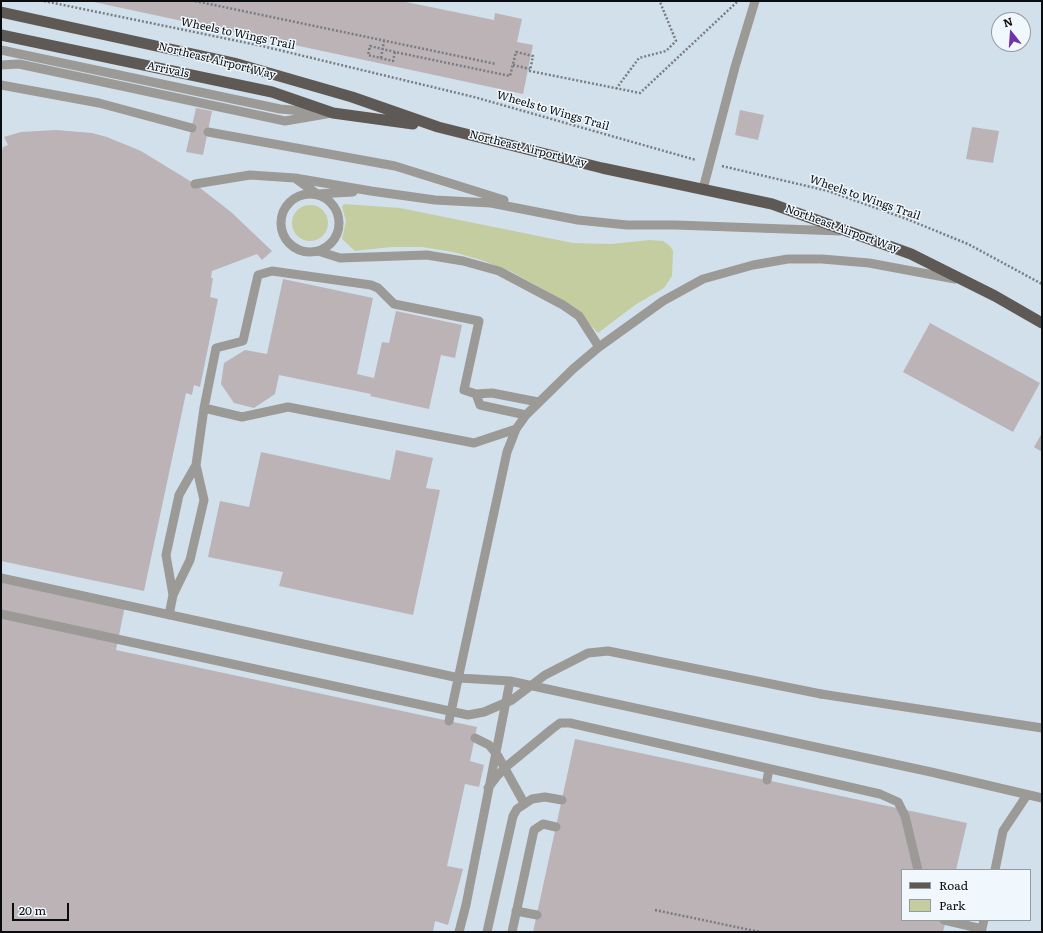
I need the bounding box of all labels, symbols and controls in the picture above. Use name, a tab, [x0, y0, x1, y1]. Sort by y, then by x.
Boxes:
north arrow	[991, 12, 1031, 52]
text: N	[1001, 12, 1015, 30]
street label: Wheels to Wings Trail	[180, 15, 296, 53]
street label: Northeast Airport Way	[157, 40, 277, 82]
street label: Arrivals	[146, 59, 190, 81]
street label: Wheels to Wings Trail	[495, 89, 611, 133]
street label: Northeast Airport Way	[468, 128, 588, 170]
street label: Wheels to Wings Trail	[808, 173, 922, 223]
street label: Northeast Airport Way	[783, 202, 901, 256]
legend	[901, 869, 1031, 921]
text: Road	[939, 876, 968, 894]
scale bar	[14, 895, 71, 921]
text: Park	[939, 896, 965, 914]
text: 20 m	[19, 901, 46, 919]

